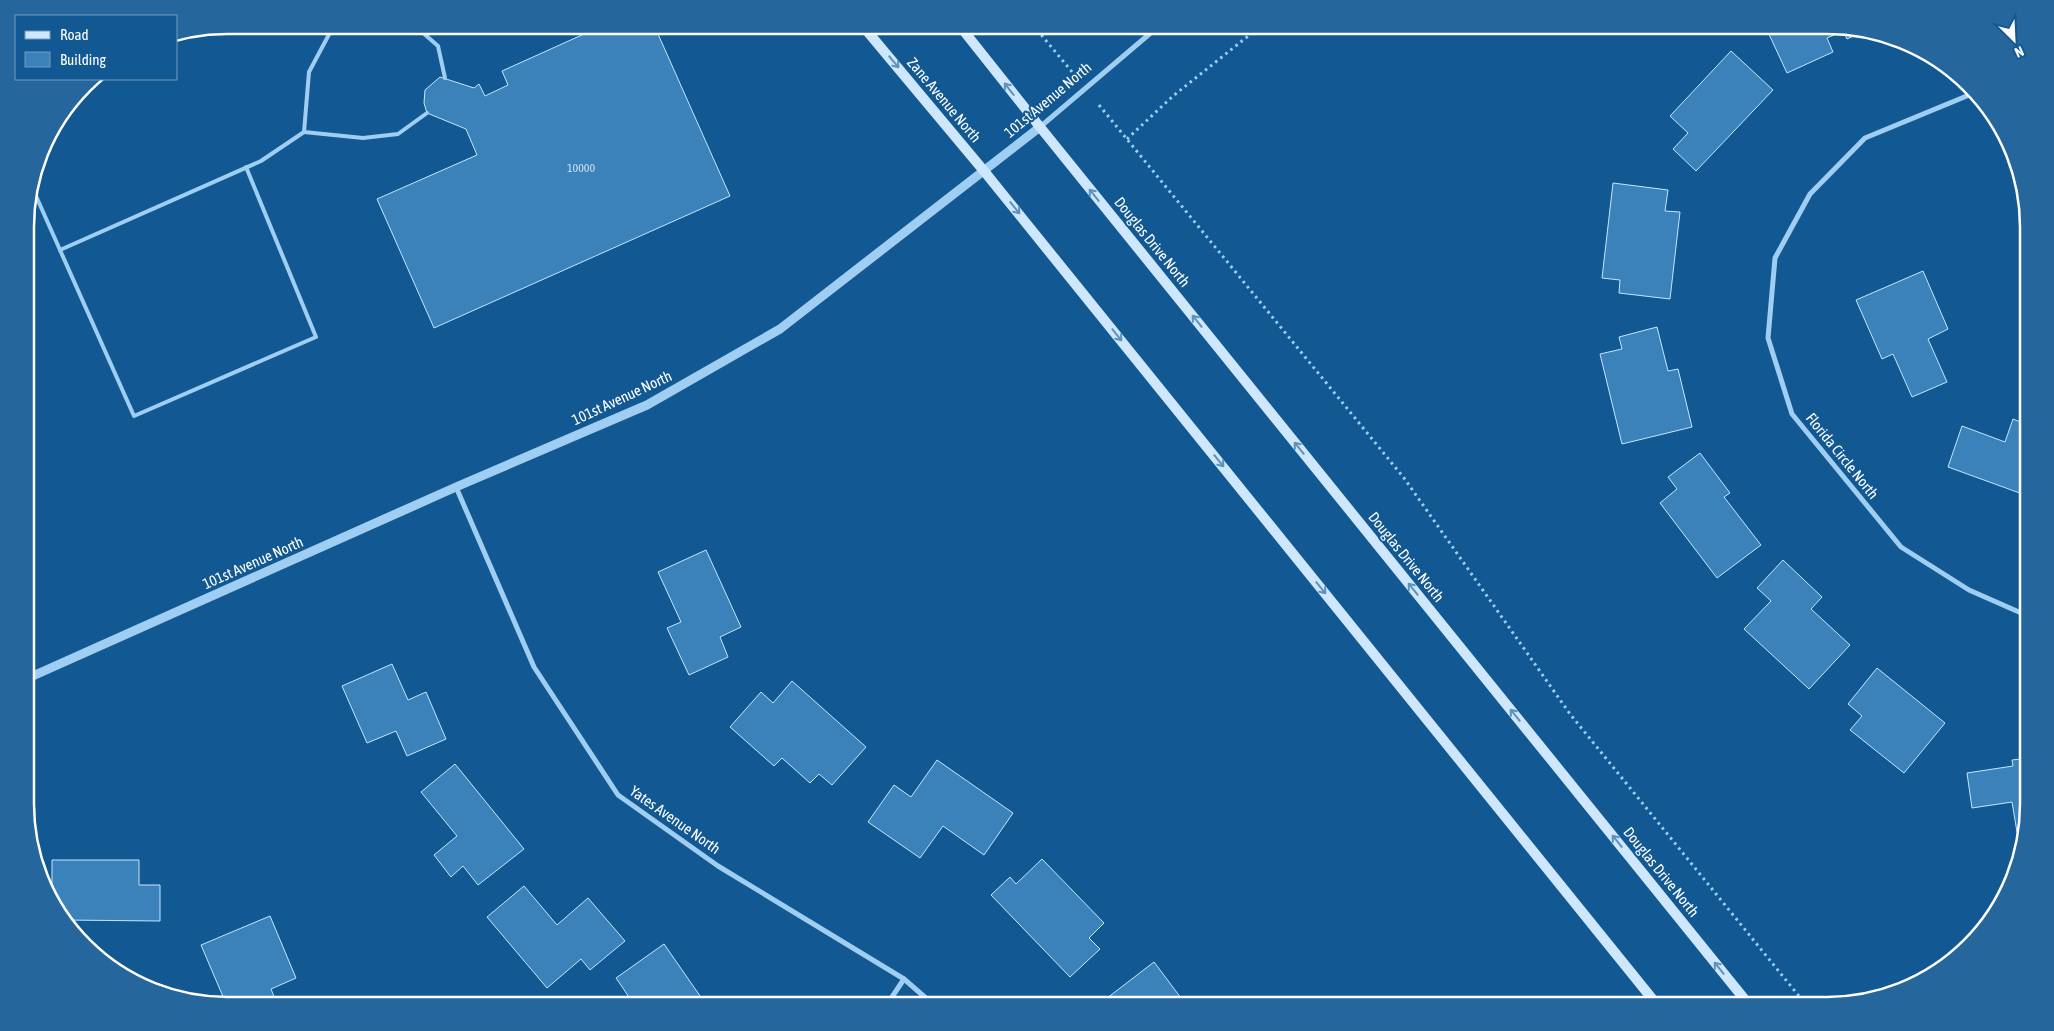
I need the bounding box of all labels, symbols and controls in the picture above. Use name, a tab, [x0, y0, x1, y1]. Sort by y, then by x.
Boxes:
legend	[15, 15, 178, 80]
north arrow	[1989, 15, 2039, 65]
text: Road	[60, 26, 89, 43]
text: N	[2012, 43, 2026, 61]
text: Building	[60, 51, 106, 68]
street label: Zane Avenue North	[904, 54, 985, 145]
one-way arrow	[888, 56, 899, 69]
street label: 101st Avenue North	[1001, 58, 1095, 141]
one-way arrow	[1004, 83, 1015, 96]
house number: 10000	[567, 161, 595, 175]
one-way arrow	[1089, 189, 1100, 202]
street label: Douglas Drive North	[1111, 193, 1194, 290]
one-way arrow	[1009, 202, 1020, 215]
one-way arrow	[1191, 315, 1202, 328]
one-way arrow	[1111, 328, 1122, 341]
street label: 101st Avenue North	[569, 367, 674, 428]
street label: Florida Circle North	[1803, 409, 1882, 502]
one-way arrow	[1293, 441, 1304, 454]
one-way arrow	[1213, 455, 1224, 468]
street label: Douglas Drive North	[1365, 508, 1448, 605]
street label: 101st Avenue North	[200, 533, 306, 592]
one-way arrow	[1315, 581, 1326, 594]
one-way arrow	[1407, 582, 1418, 595]
one-way arrow	[1509, 709, 1520, 722]
street label: Yates Avenue North	[627, 782, 724, 857]
street label: Douglas Drive North	[1620, 823, 1703, 920]
one-way arrow	[1611, 835, 1622, 848]
one-way arrow	[1714, 961, 1725, 974]

